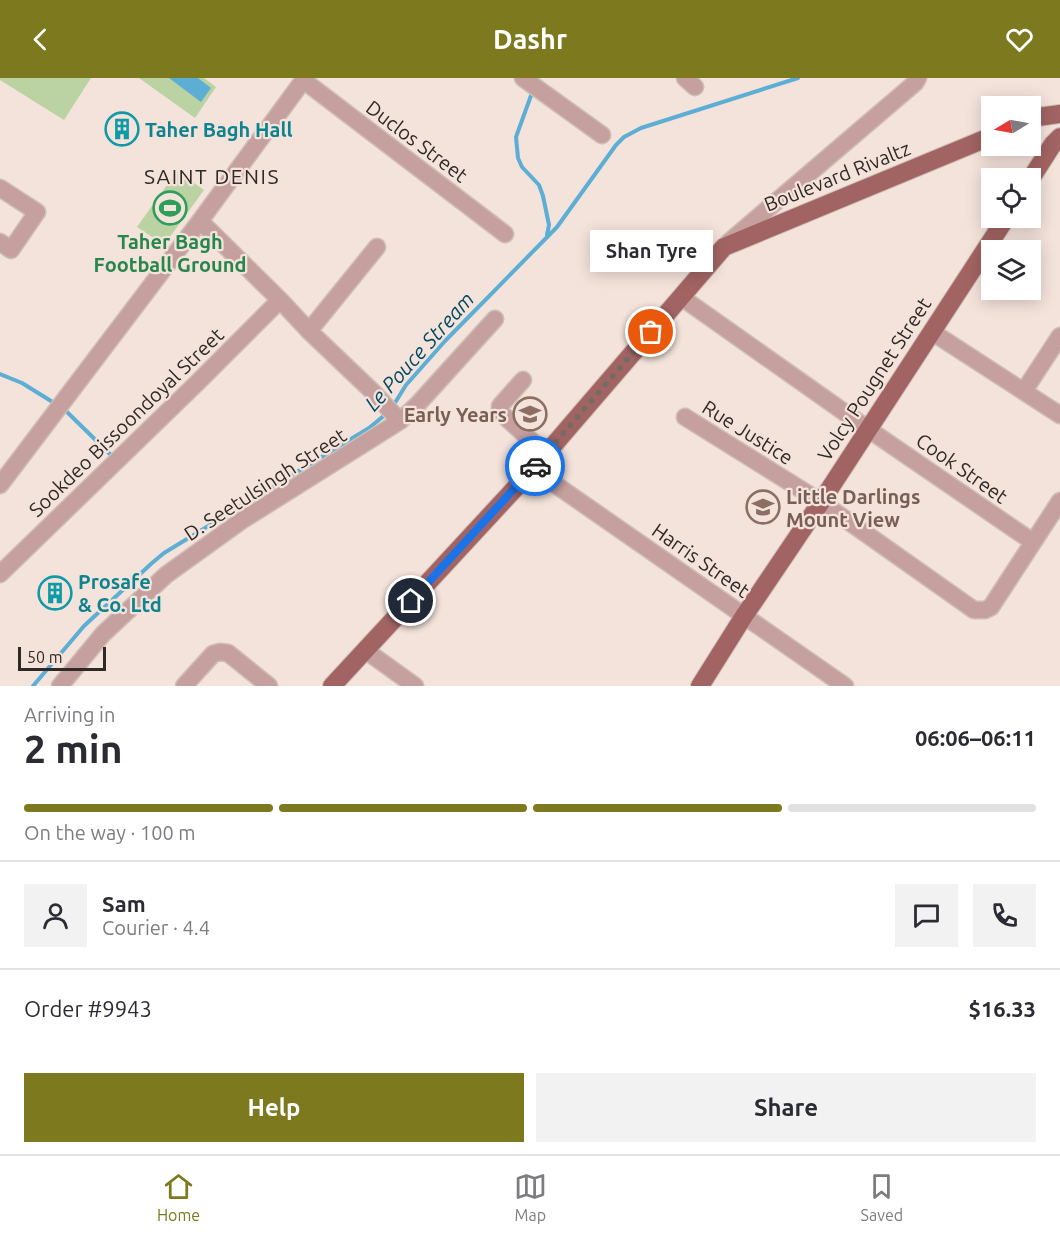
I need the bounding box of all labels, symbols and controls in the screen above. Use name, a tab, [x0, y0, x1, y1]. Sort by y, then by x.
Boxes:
icon: back	[24, 23, 57, 56]
icon: heart	[1003, 23, 1036, 56]
text: Dashr	[493, 24, 567, 54]
street label: Duclos Street	[362, 95, 472, 187]
north arrow	[981, 96, 1041, 156]
map controls	[981, 96, 1041, 300]
building icon: Taher Bagh Hall	[104, 111, 140, 147]
place label: Taher Bagh Hall	[145, 118, 293, 141]
street label: Boulevard Rivaltz	[761, 136, 913, 216]
district label: SAINT DENIS	[144, 164, 280, 188]
button: locate	[981, 168, 1041, 228]
sports icon: Taher Bagh Football Ground	[152, 190, 188, 226]
place label: Taher Bagh Football Ground	[94, 230, 246, 276]
callout: Shan Tyre	[590, 230, 712, 272]
text: Shan Tyre	[606, 239, 697, 262]
button: layers	[981, 240, 1041, 300]
water label: Le Pouce Stream	[359, 287, 479, 415]
street label: Volcy Pougnet Street	[813, 293, 935, 465]
pin	[625, 306, 676, 357]
icon: bag	[634, 315, 667, 348]
street label: Sookdeo Bissoondoyal Street	[24, 323, 228, 521]
street label: Rue Justice	[698, 395, 798, 469]
school or university icon: Early Years	[512, 396, 548, 432]
place label: Early Years	[404, 403, 507, 426]
street label: D. Seetulsingh Street	[180, 423, 350, 545]
street label: Cook Street	[912, 428, 1012, 508]
courier	[505, 436, 565, 496]
icon: car	[519, 450, 552, 483]
place label: Little Darlings Mount View	[786, 485, 920, 531]
school or university icon: Little Darlings Mount View	[745, 489, 781, 525]
street label: Harris Street	[648, 518, 754, 602]
place label: Prosafe & Co. Ltd	[78, 570, 162, 616]
building icon: Prosafe & Co. Ltd	[37, 575, 73, 611]
pin	[385, 575, 436, 626]
icon: home	[394, 584, 427, 617]
scale bar	[18, 644, 106, 672]
text: 50 m	[27, 648, 63, 666]
text: Arriving in	[24, 703, 115, 726]
text: 06:06–06:11	[915, 725, 1036, 750]
text: 2 min	[24, 727, 123, 770]
text: On the way · 100 m	[24, 821, 196, 844]
button: person	[24, 884, 87, 947]
button: chat	[895, 884, 958, 947]
button: phone	[973, 884, 1036, 947]
text: Sam	[102, 891, 146, 916]
text: Courier · 4.4	[102, 916, 210, 939]
text: Order #9943	[24, 996, 152, 1021]
text: $16.33	[969, 996, 1036, 1021]
button: Help	[24, 1073, 524, 1142]
button: Share	[536, 1073, 1036, 1142]
tab: Home	[157, 1170, 200, 1224]
tab: Map	[514, 1170, 547, 1224]
tab: Saved	[861, 1170, 903, 1224]

